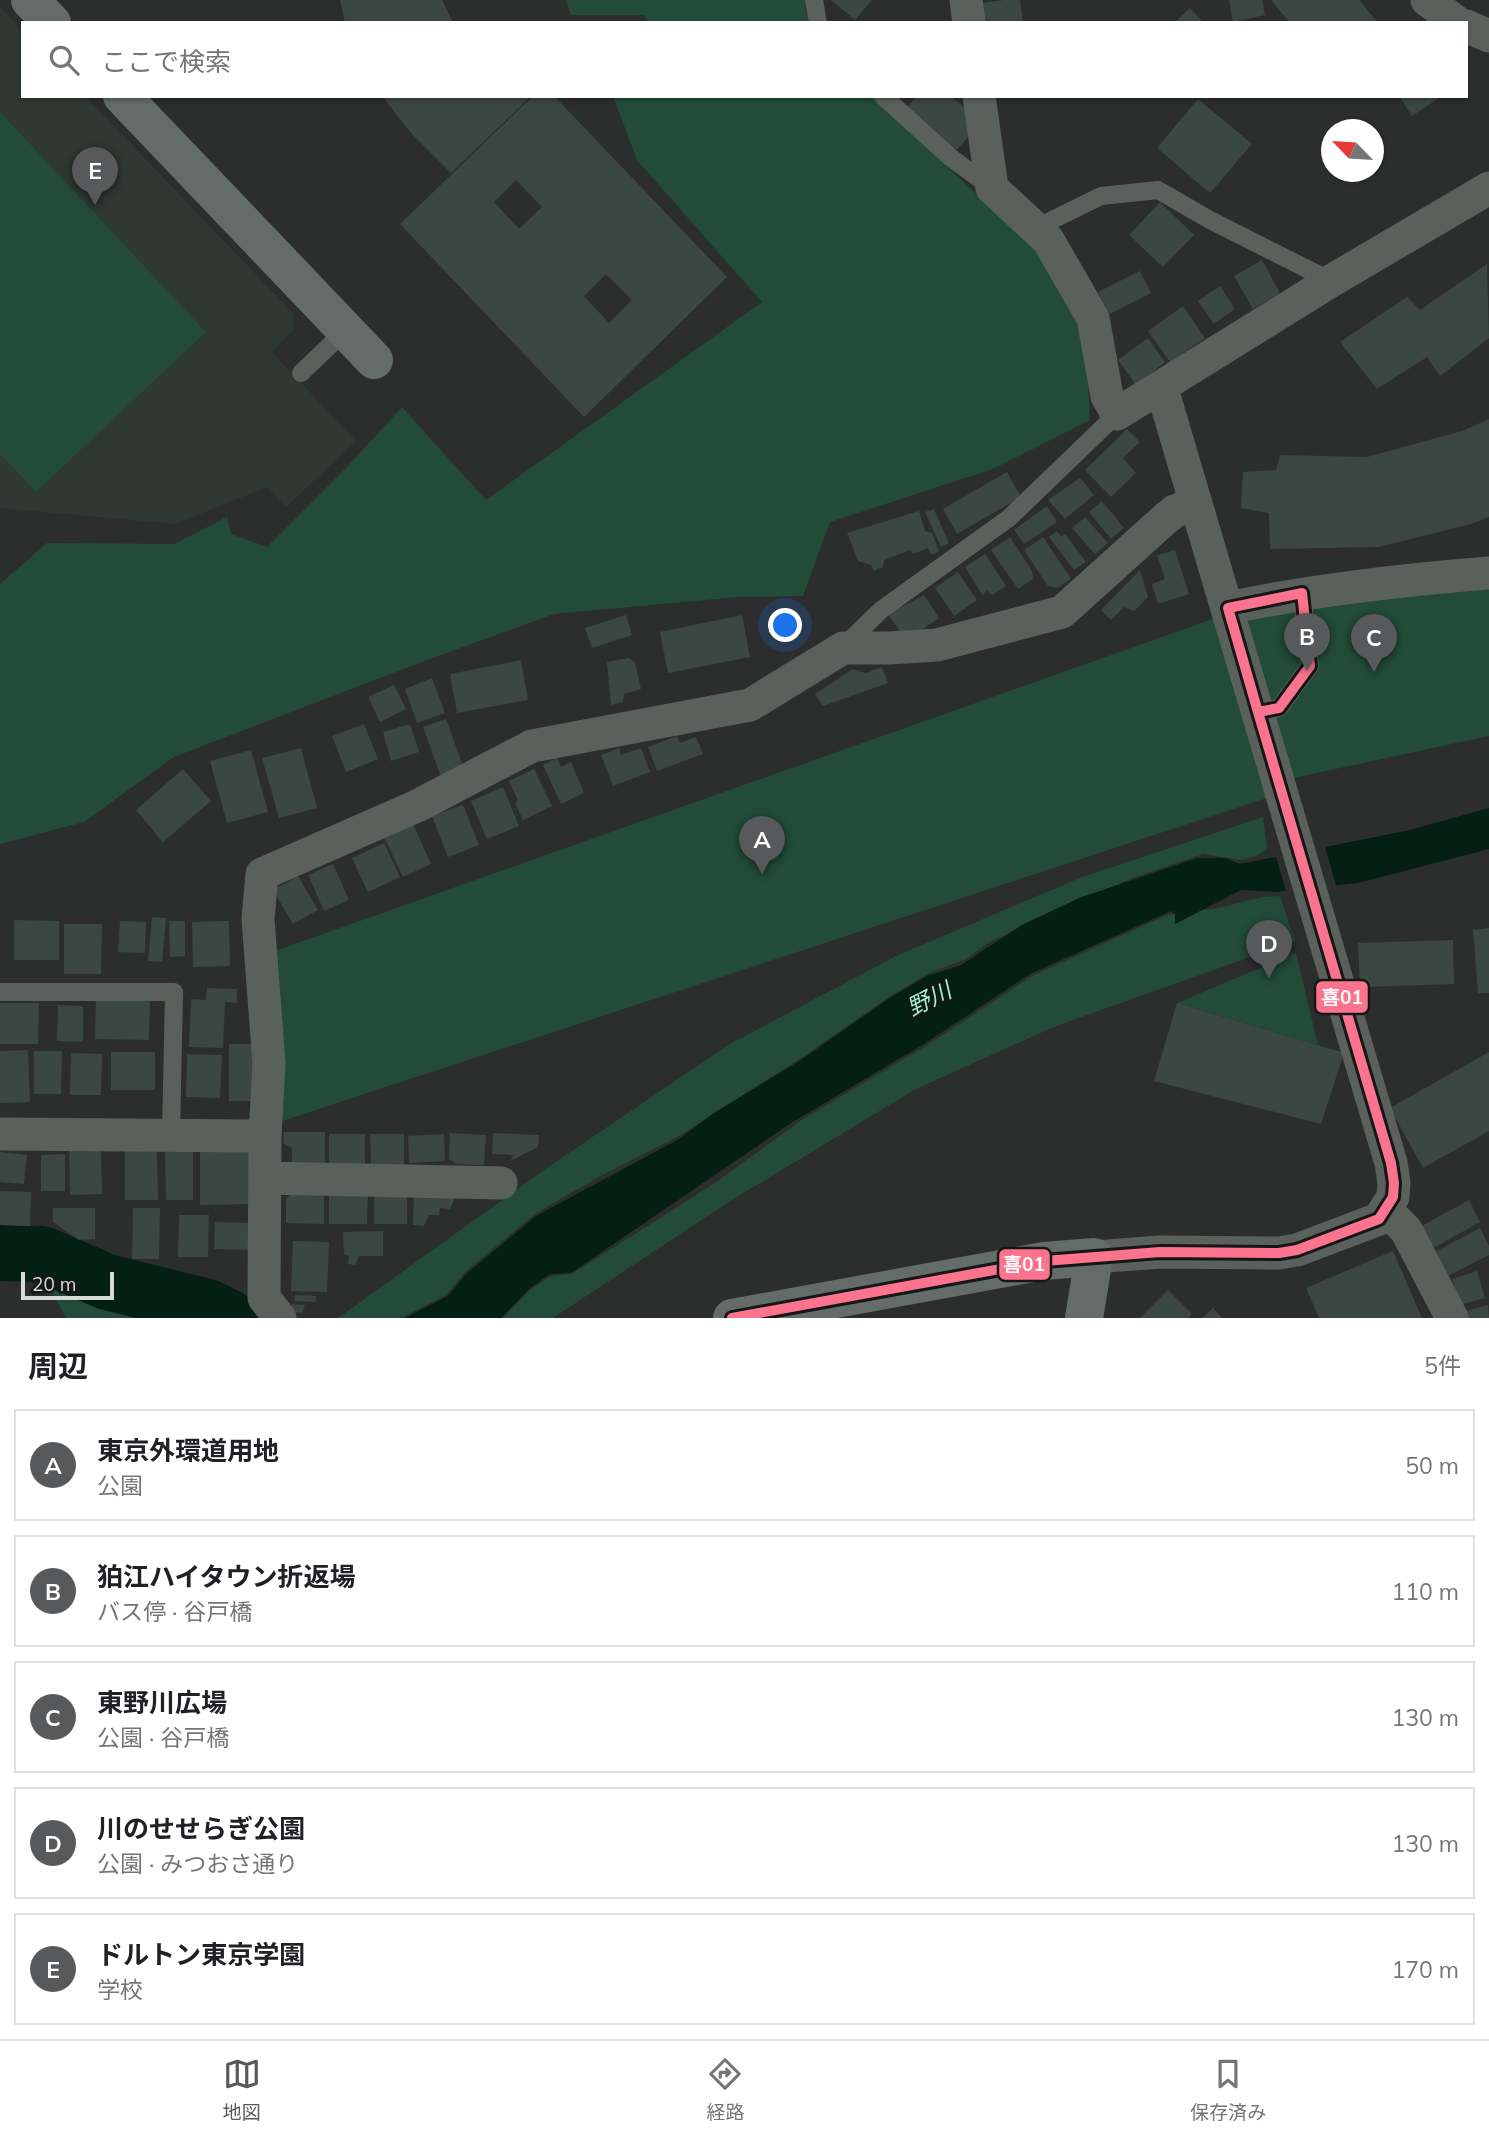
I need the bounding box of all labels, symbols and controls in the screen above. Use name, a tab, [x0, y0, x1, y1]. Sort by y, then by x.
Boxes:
search box	[21, 21, 1468, 98]
icon: search	[45, 41, 83, 79]
text: ここで検索	[101, 45, 231, 78]
north arrow	[1321, 119, 1384, 182]
pin: E	[72, 147, 118, 205]
your location	[768, 608, 802, 642]
pin: B	[1284, 613, 1330, 671]
pin: C	[1351, 614, 1397, 672]
pin: A	[739, 816, 785, 874]
pin: D	[1246, 920, 1292, 978]
water label: 野川	[902, 974, 959, 1022]
line badge: 喜01	[1315, 980, 1369, 1014]
text: 喜01	[1321, 985, 1363, 1009]
line badge: 喜01	[998, 1248, 1051, 1281]
text: 喜01	[1003, 1252, 1045, 1276]
scale bar	[21, 1269, 114, 1301]
text: 20 m	[32, 1272, 76, 1296]
text: 周辺	[28, 1347, 88, 1385]
text: 5件	[1424, 1351, 1461, 1380]
text: 東京外環道用地	[97, 1434, 279, 1467]
text: A	[44, 1451, 62, 1480]
text: 50 m	[1405, 1451, 1459, 1480]
text: 公園	[97, 1471, 143, 1500]
text: 狛江ハイタウン折返場	[97, 1560, 355, 1593]
text: B	[45, 1577, 61, 1606]
text: 110 m	[1391, 1577, 1459, 1606]
text: バス停 · 谷戸橋	[97, 1597, 252, 1626]
text: 東野川広場	[97, 1686, 227, 1719]
text: C	[45, 1703, 61, 1732]
text: 130 m	[1391, 1703, 1459, 1732]
text: 公園 · 谷戸橋	[97, 1723, 229, 1752]
text: 川のせせらぎ公園	[97, 1812, 305, 1845]
text: D	[44, 1829, 62, 1858]
text: 130 m	[1391, 1829, 1459, 1858]
text: 公園 · みつおさ通り	[97, 1849, 298, 1878]
text: ドルトン東京学園	[97, 1938, 305, 1971]
text: E	[46, 1955, 60, 1984]
text: 170 m	[1391, 1955, 1459, 1984]
text: 学校	[97, 1975, 143, 2004]
tab: 地図	[223, 2055, 261, 2124]
tab: 経路	[706, 2055, 744, 2124]
tab: 保存済み	[1190, 2055, 1266, 2124]

